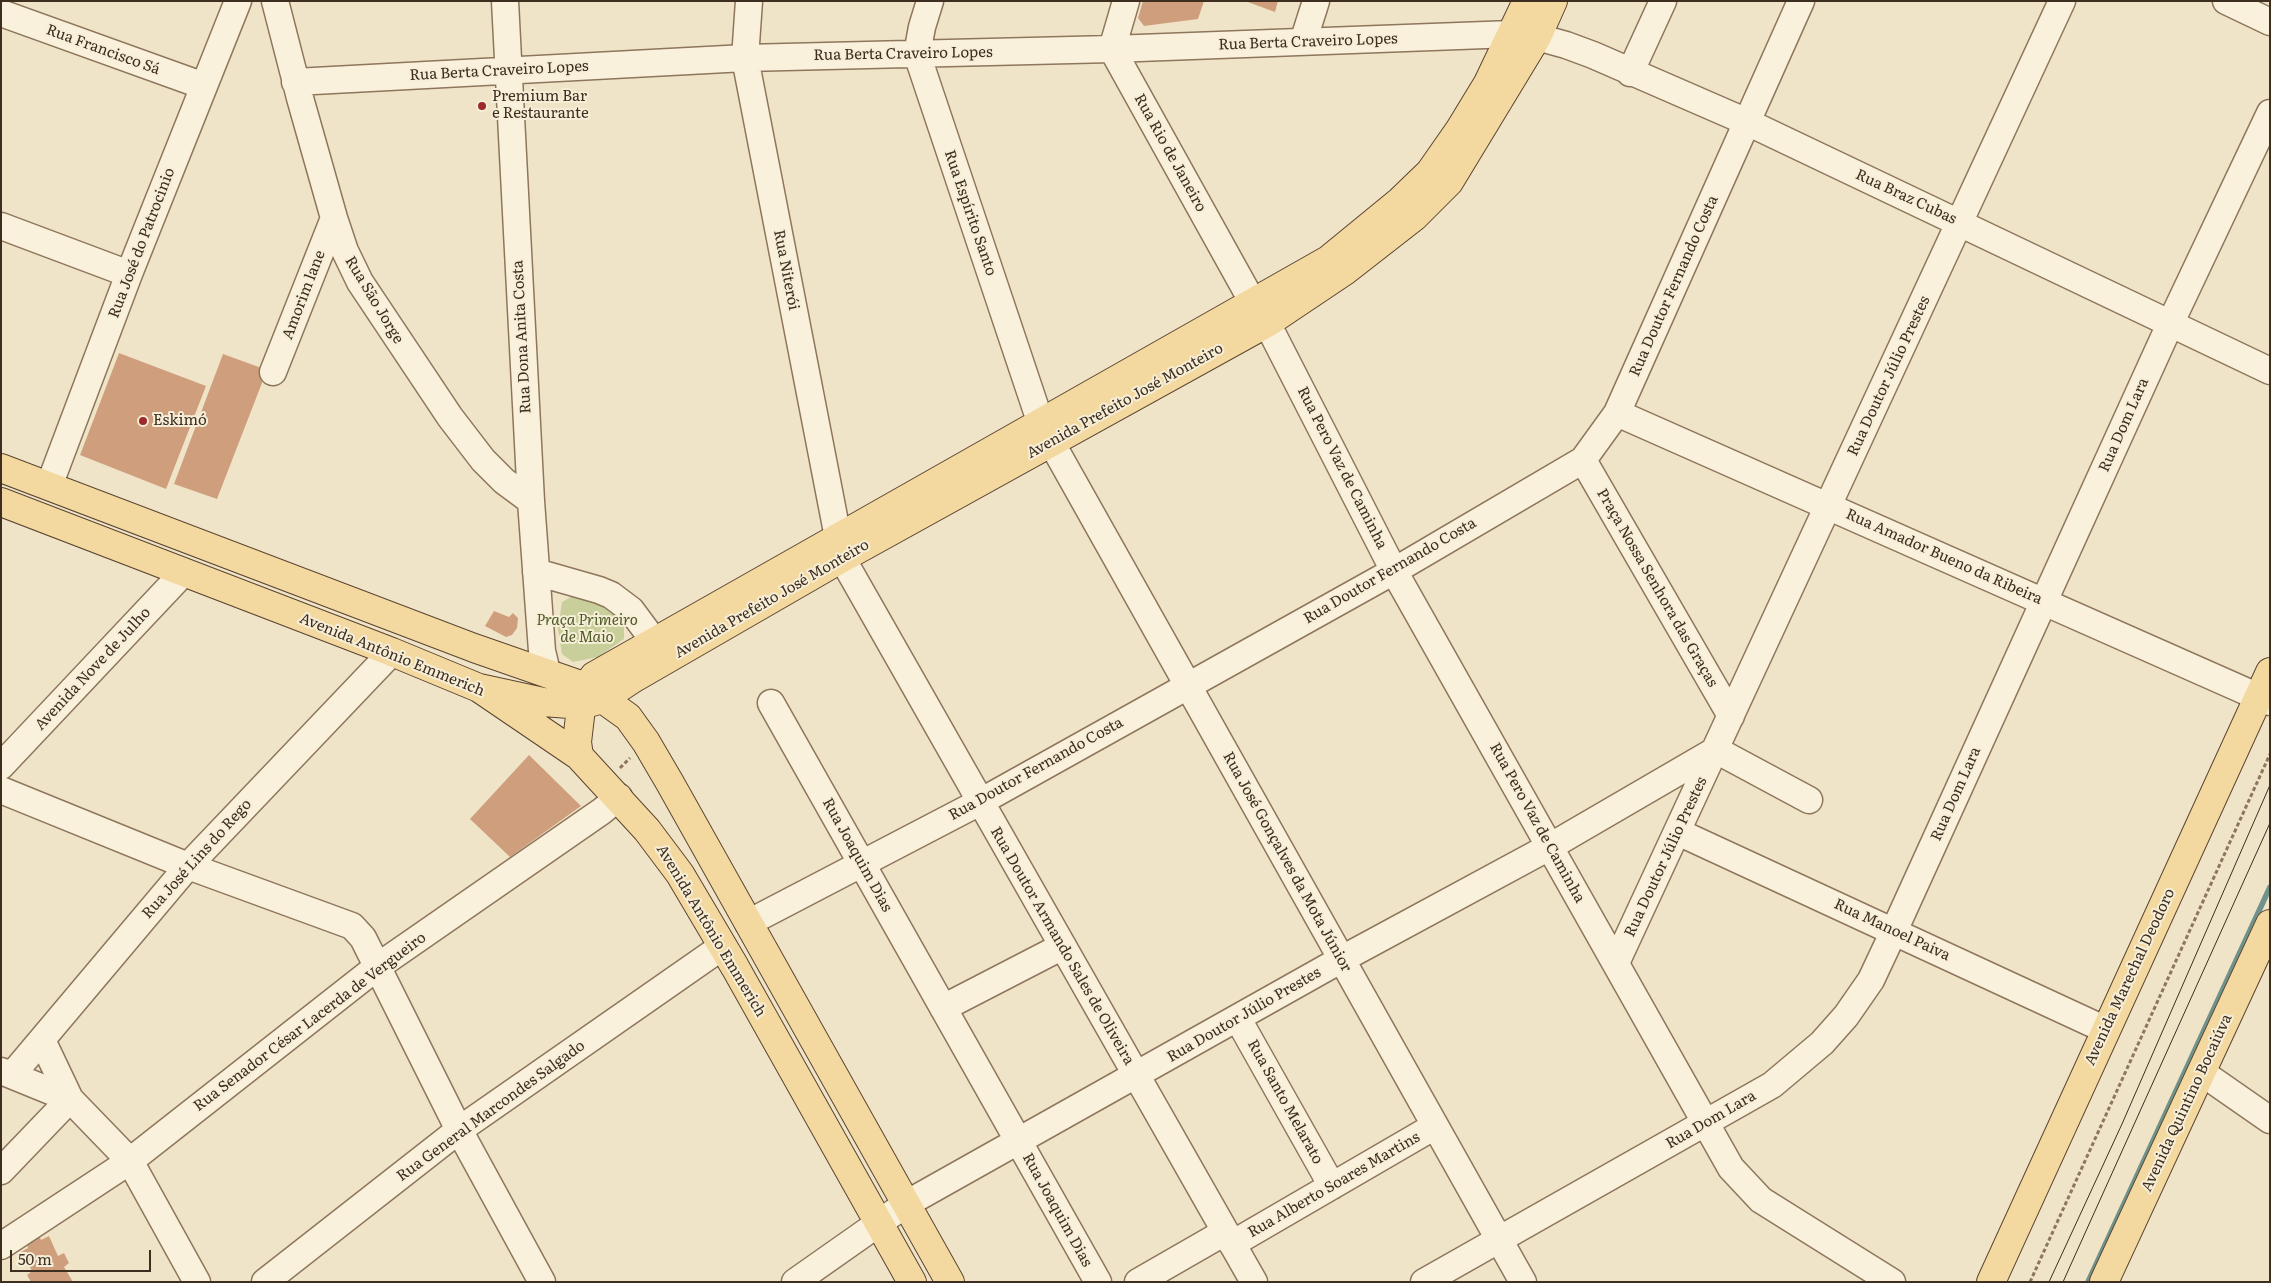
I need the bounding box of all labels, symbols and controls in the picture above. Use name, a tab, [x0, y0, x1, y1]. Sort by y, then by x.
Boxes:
street label: Rua Francisco Sá	[44, 21, 162, 79]
street label: Rua Berta Craveiro Lopes	[1218, 30, 1398, 54]
street label: Rua Berta Craveiro Lopes	[813, 43, 993, 65]
street label: Rua Berta Craveiro Lopes	[409, 57, 589, 85]
place label: Premium Bar e Restaurante	[492, 88, 589, 123]
street label: Rua Rio de Janeiro	[1130, 91, 1210, 215]
marker: Premium Bar e Restaurante	[476, 100, 488, 112]
street label: Rua Espírito Santo	[940, 148, 1000, 278]
street label: Rua José do Patrocinio	[105, 165, 179, 321]
street label: Rua Braz Cubas	[1853, 166, 1959, 228]
street label: Rua Doutor Fernando Costa	[1626, 193, 1722, 379]
street label: Rua Niterói	[769, 228, 803, 312]
street label: Amorim lane	[279, 248, 329, 342]
street label: Rua São Jorge	[341, 253, 407, 347]
street label: Rua Dona Anita Costa	[509, 260, 535, 414]
street label: Rua Doutor Júlio Prestes	[1844, 293, 1934, 459]
street label: Avenida Prefeito José Monteiro	[1024, 339, 1226, 463]
street label: Rua Dom Lara	[2095, 375, 2153, 475]
street label: Rua Pero Vaz de Caminha	[1293, 384, 1391, 552]
place label: Eskimó	[153, 412, 207, 430]
marker: Eskimó	[137, 415, 149, 427]
street label: Praça Nossa Senhora das Graças	[1593, 486, 1721, 690]
street label: Rua Amador Bueno da Ribeira	[1843, 505, 2045, 609]
street label: Rua Doutor Fernando Costa	[1300, 514, 1480, 628]
street label: Avenida Prefeito José Monteiro	[671, 536, 873, 662]
street label: Avenida Nove de Julho	[31, 604, 155, 734]
street label: Avenida Antônio Emmerich	[297, 610, 487, 700]
park label: Praça Primeiro de Maio	[536, 612, 638, 647]
street label: Rua Doutor Fernando Costa	[946, 714, 1126, 824]
street label: Rua Pero Vaz de Caminha	[1485, 740, 1589, 906]
street label: Rua Dom Lara	[1927, 744, 1985, 844]
street label: Rua José Gonçalves da Mota Júnior	[1219, 749, 1355, 975]
street label: Rua Doutor Júlio Prestes	[1621, 774, 1711, 940]
street label: Rua Joaquim Dias	[818, 795, 896, 915]
street label: Rua José Lins do Rego	[139, 796, 255, 922]
street label: Rua Doutor Armando Sales de Oliveira	[986, 824, 1138, 1068]
street label: Avenida Antônio Emmerich	[652, 842, 770, 1020]
street label: Avenida Marechal Deodoro	[2081, 886, 2179, 1068]
street label: Rua Manoel Paiva	[1831, 895, 1953, 965]
street label: Rua Senador César Lacerda de Vergueiro	[190, 929, 430, 1115]
street label: Rua Doutor Júlio Prestes	[1164, 964, 1324, 1066]
street label: Avenida Quintino Bocaiúva	[2138, 1011, 2236, 1195]
street label: Rua General Marcondes Salgado	[393, 1037, 589, 1185]
street label: Rua Santo Melarato	[1243, 1037, 1327, 1167]
street label: Rua Dom Lara	[1663, 1087, 1759, 1153]
street label: Rua Alberto Soares Martins	[1245, 1128, 1423, 1242]
street label: Rua Joaquim Dias	[1018, 1150, 1096, 1270]
scale bar	[12, 1240, 154, 1272]
text: 50 m	[18, 1247, 52, 1270]

